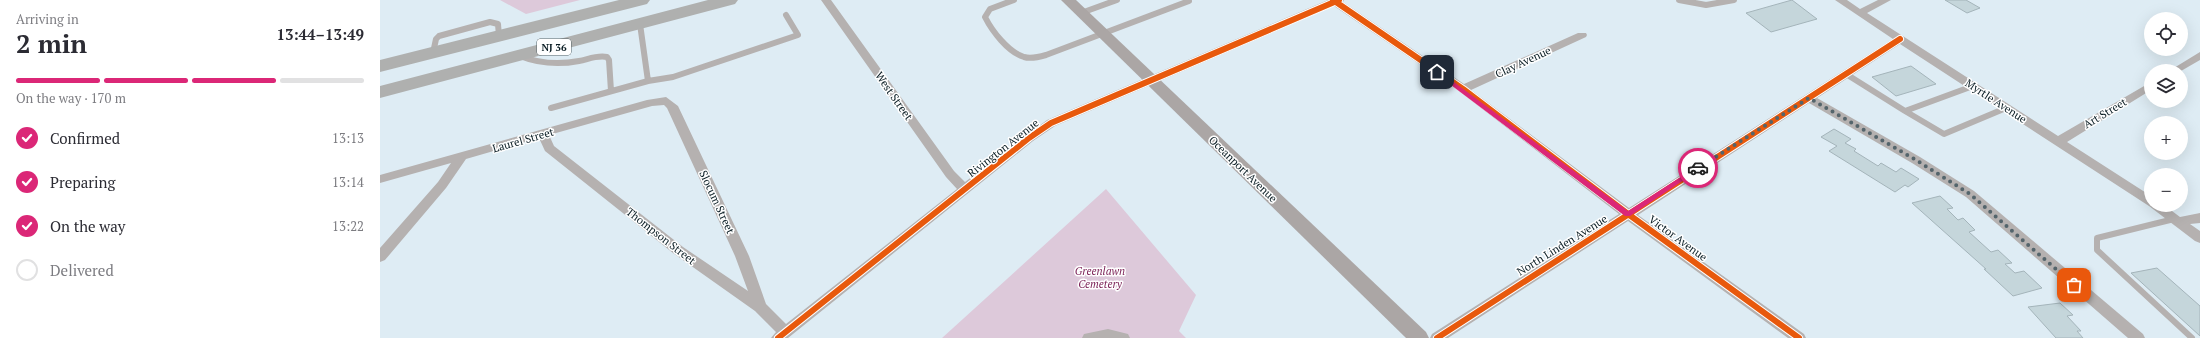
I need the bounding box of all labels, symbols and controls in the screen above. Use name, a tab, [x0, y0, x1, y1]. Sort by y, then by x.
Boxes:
text: Arriving in	[16, 10, 79, 28]
map controls	[2144, 12, 2188, 212]
button: locate	[2144, 12, 2188, 56]
text: 13:44–13:49	[277, 24, 364, 44]
text: 2 min	[16, 26, 87, 60]
road number: NJ 36	[537, 39, 571, 55]
street label: Clay Avenue	[1493, 43, 1554, 81]
pin	[1420, 55, 1454, 89]
icon: home	[1426, 61, 1448, 83]
button: layers	[2144, 64, 2188, 108]
street label: West Street	[872, 69, 916, 123]
street label: Myrtle Avenue	[1963, 76, 2030, 126]
text: On the way · 170 m	[16, 89, 126, 107]
street label: Art Street	[2081, 95, 2129, 131]
street label: Rivington Avenue	[965, 116, 1042, 180]
button: +	[2144, 116, 2188, 160]
street label: Laurel Street	[491, 125, 555, 155]
icon: check	[16, 127, 38, 149]
text: Confirmed	[50, 128, 120, 148]
text: 13:13	[332, 129, 364, 147]
street label: Oceanport Avenue	[1206, 133, 1280, 206]
courier	[1678, 148, 1718, 188]
icon: car	[1687, 157, 1709, 179]
street label: Slocum Street	[696, 168, 738, 236]
button: −	[2144, 168, 2188, 212]
icon: check	[16, 171, 38, 193]
text: Preparing	[50, 172, 115, 192]
text: 13:14	[332, 173, 364, 191]
street label: Thompson Street	[623, 204, 699, 268]
street label: North Linden Avenue	[1514, 211, 1610, 279]
street label: Victor Avenue	[1646, 212, 1710, 264]
icon: check	[16, 215, 38, 237]
text: On the way	[50, 216, 125, 236]
text: 13:22	[332, 217, 364, 235]
text: Delivered	[50, 260, 114, 280]
park label: Greenlawn Cemetery	[1075, 264, 1125, 291]
pin	[2057, 268, 2091, 302]
icon: bag	[2063, 274, 2085, 296]

